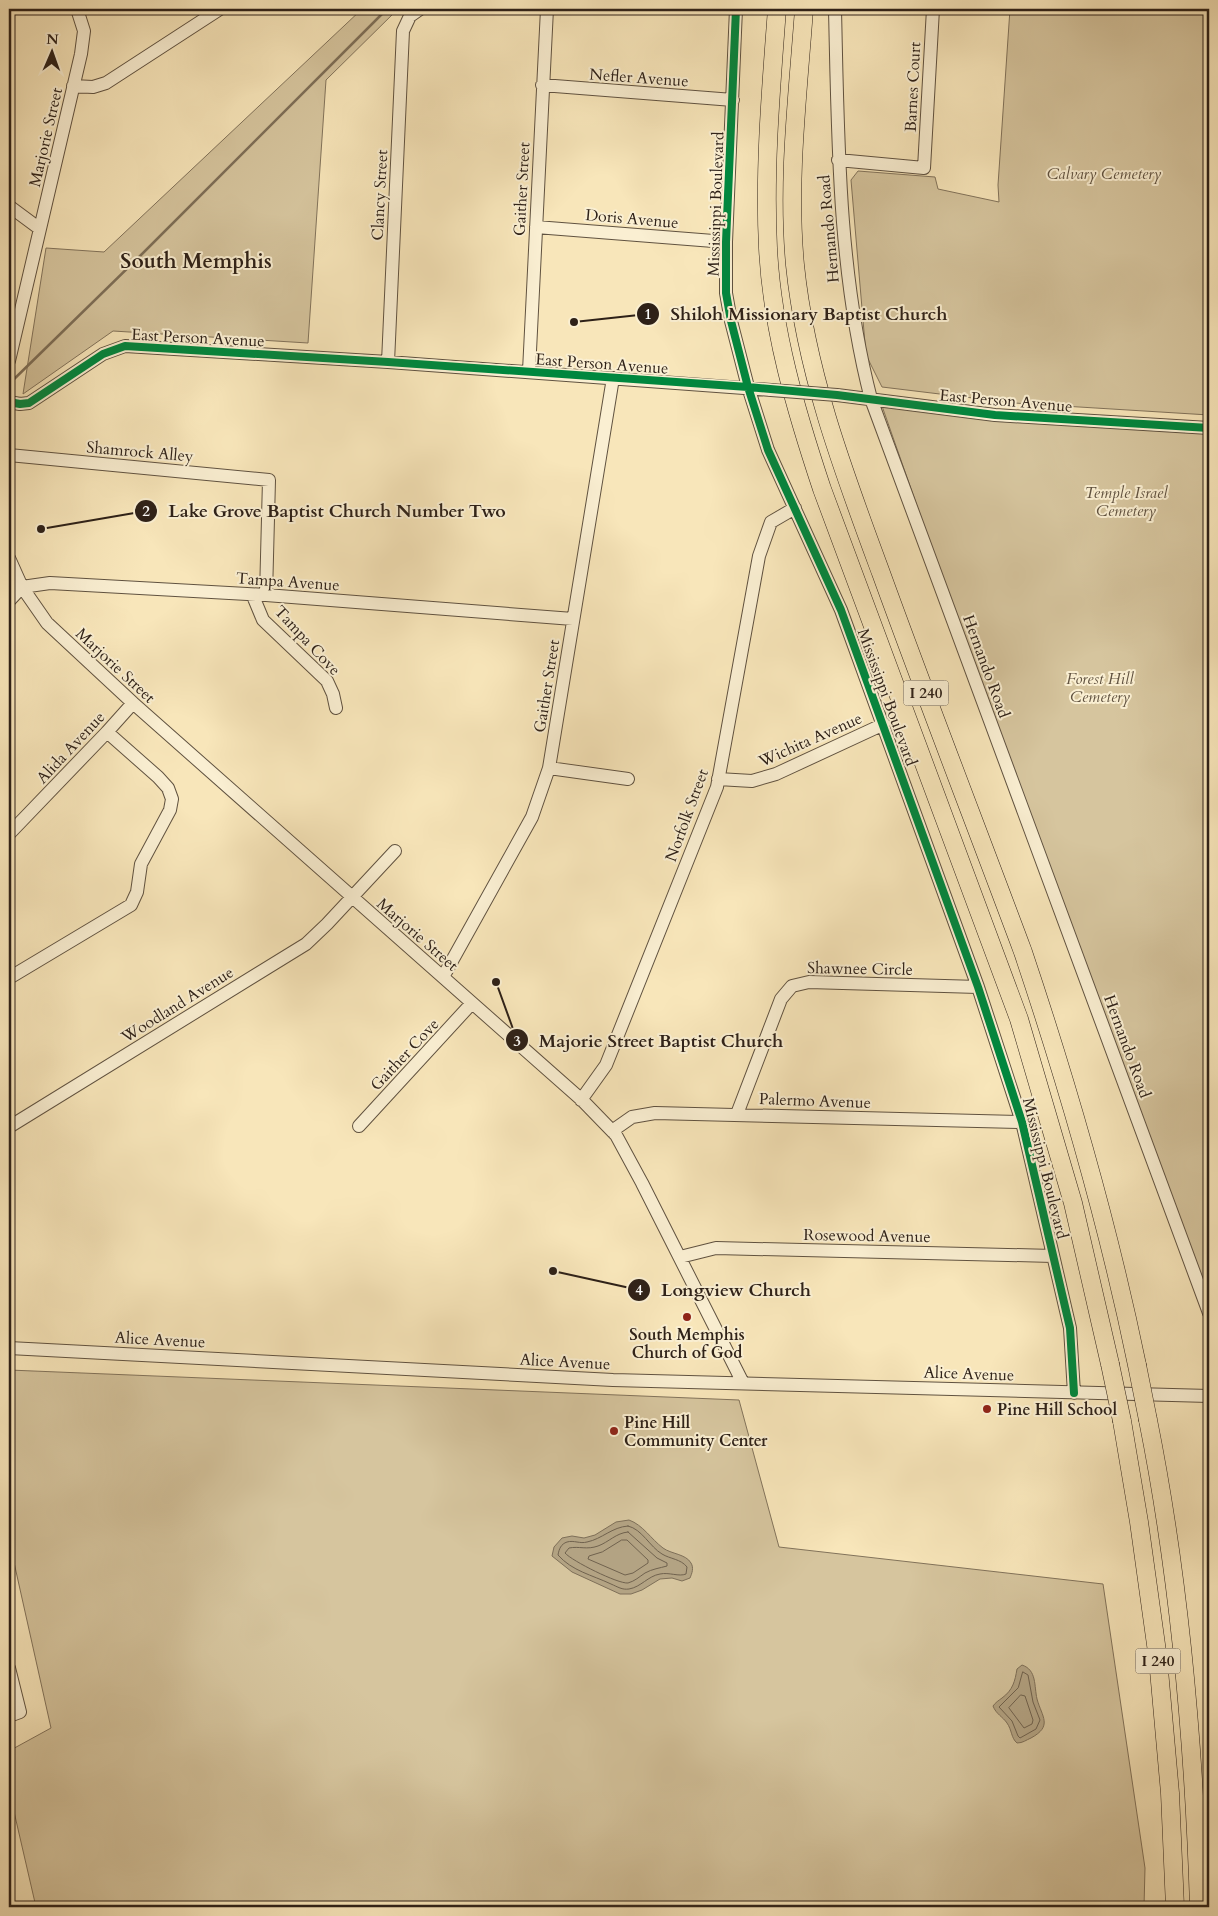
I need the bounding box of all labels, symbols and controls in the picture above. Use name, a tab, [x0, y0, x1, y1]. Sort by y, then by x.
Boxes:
north arrow	[28, 28, 78, 78]
text: N	[46, 30, 59, 49]
street label: Barnes Court	[900, 41, 926, 133]
street label: Nefler Avenue	[589, 64, 689, 92]
street label: Marjorie Street	[24, 85, 68, 189]
street label: Mississippi Boulevard	[702, 131, 730, 277]
street label: Gaither Street	[509, 142, 535, 236]
street label: Clancy Street	[367, 149, 393, 241]
park label: Calvary Cemetery	[1047, 163, 1161, 185]
street label: Hernando Road	[813, 174, 845, 284]
street label: Doris Avenue	[584, 204, 679, 234]
district label: South Memphis	[120, 247, 272, 276]
callout: Shiloh Missionary Baptist Church	[636, 298, 958, 331]
text: Shiloh Missionary Baptist Church	[671, 302, 947, 327]
text: 1	[644, 304, 652, 324]
street label: East Person Avenue	[131, 324, 265, 352]
street label: East Person Avenue	[535, 348, 669, 380]
street label: East Person Avenue	[939, 384, 1073, 418]
street label: Shamrock Alley	[86, 436, 195, 468]
park label: Temple Israel Cemetery	[1084, 482, 1168, 522]
callout: Lake Grove Baptist Church Number Two	[133, 494, 515, 527]
text: Lake Grove Baptist Church Number Two	[168, 499, 506, 524]
text: 2	[142, 501, 150, 521]
street label: Tampa Avenue	[235, 567, 340, 597]
street label: Tampa Cove	[269, 601, 345, 680]
street label: Hernando Road	[957, 612, 1015, 721]
street label: Marjorie Street	[71, 623, 160, 708]
street label: Mississippi Boulevard	[852, 626, 922, 770]
street label: Gaither Street	[529, 638, 565, 734]
park label: Forest Hill Cemetery	[1066, 668, 1134, 708]
road number: I 240	[904, 680, 948, 706]
street label: Alida Avenue	[31, 707, 110, 789]
street label: Wichita Avenue	[754, 707, 866, 773]
street label: Norfolk Street	[660, 766, 714, 865]
street label: Marjorie Street	[372, 893, 463, 976]
street label: Shawnee Circle	[807, 957, 913, 981]
street label: Woodland Avenue	[116, 962, 238, 1049]
street label: Hernando Road	[1098, 992, 1156, 1101]
street label: Gaither Cove	[365, 1014, 444, 1096]
callout: Majorie Street Baptist Church	[504, 1024, 794, 1057]
text: Majorie Street Baptist Church	[539, 1029, 783, 1054]
text: 3	[513, 1031, 521, 1051]
street label: Palermo Avenue	[759, 1088, 871, 1114]
street label: Mississippi Boulevard	[1017, 1095, 1073, 1242]
street label: Rosewood Avenue	[803, 1224, 931, 1248]
callout: Longview Church	[626, 1273, 821, 1306]
text: Longview Church	[661, 1278, 811, 1303]
text: 4	[635, 1280, 643, 1300]
marker: South Memphis Church of God	[681, 1311, 693, 1323]
place label: South Memphis Church of God	[629, 1324, 745, 1364]
street label: Alice Avenue	[114, 1327, 206, 1353]
street label: Alice Avenue	[519, 1349, 611, 1375]
street label: Alice Avenue	[923, 1361, 1015, 1387]
place label: Pine Hill School	[997, 1399, 1117, 1421]
marker: Pine Hill School	[981, 1403, 993, 1415]
place label: Pine Hill Community Center	[624, 1412, 768, 1452]
marker: Pine Hill Community Center	[608, 1425, 620, 1437]
road number: I 240	[1136, 1648, 1180, 1674]

